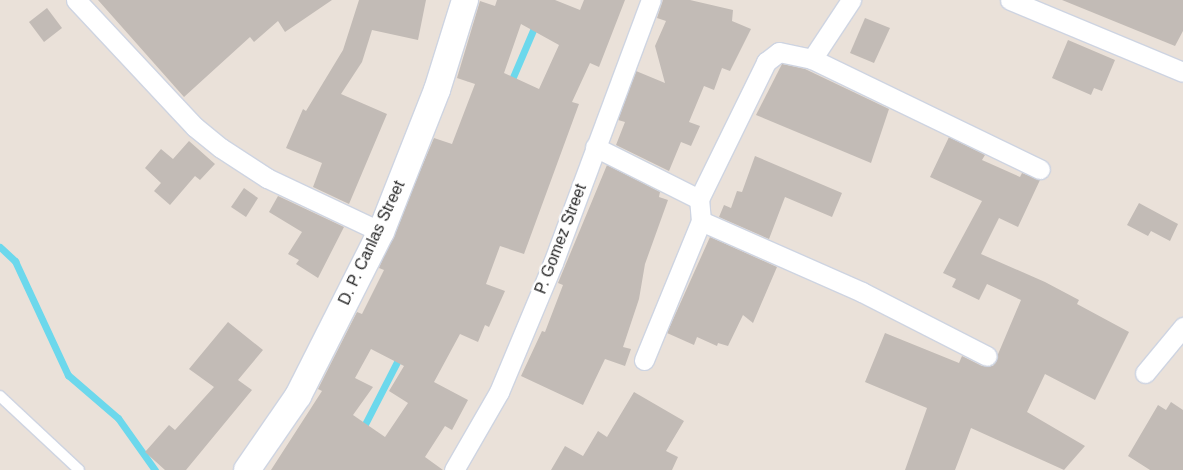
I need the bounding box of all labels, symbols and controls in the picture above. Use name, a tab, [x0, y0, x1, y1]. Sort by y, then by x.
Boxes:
street label: D. P. Canlas Street	[335, 178, 409, 308]
street label: P. Gomez Street	[531, 181, 591, 297]

